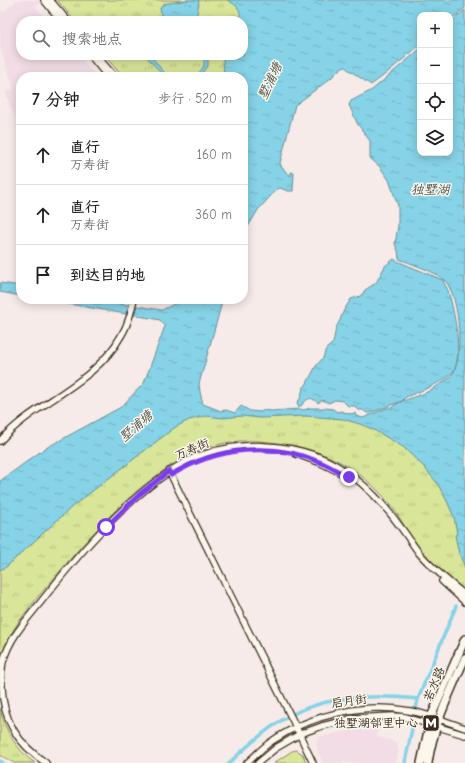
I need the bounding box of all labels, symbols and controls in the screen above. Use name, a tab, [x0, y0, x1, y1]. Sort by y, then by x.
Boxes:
map controls	[417, 12, 453, 156]
button: +	[417, 12, 453, 48]
search box	[16, 16, 248, 60]
icon: search	[30, 27, 52, 49]
text: 搜索地点	[62, 30, 122, 48]
button: −	[417, 48, 453, 84]
water label: 墅浦塘	[255, 58, 286, 102]
button: locate	[417, 84, 453, 120]
text: 7 分钟	[32, 90, 80, 109]
text: 步行 · 520 m	[158, 91, 232, 106]
button: layers	[417, 120, 453, 156]
text: 直行	[70, 138, 100, 156]
icon: ahead	[32, 144, 54, 166]
text: 160 m	[197, 147, 232, 162]
text: 万寿街	[70, 157, 109, 172]
water label: 独墅湖	[410, 182, 451, 197]
text: 直行	[70, 198, 100, 216]
icon: ahead	[32, 204, 54, 226]
text: 360 m	[195, 207, 232, 222]
text: 万寿街	[70, 217, 109, 232]
icon: arrive	[32, 264, 54, 286]
text: 到达目的地	[70, 266, 145, 284]
water label: 墅浦塘	[116, 406, 157, 444]
street label: 万寿街	[173, 436, 211, 462]
route end	[340, 468, 358, 486]
route start	[97, 518, 115, 536]
street label: 若水路	[421, 665, 447, 703]
street label: 启月街	[330, 692, 368, 710]
metro station icon: 独墅湖邻里中心	[421, 713, 441, 733]
place label: 独墅湖邻里中心	[334, 716, 418, 730]

